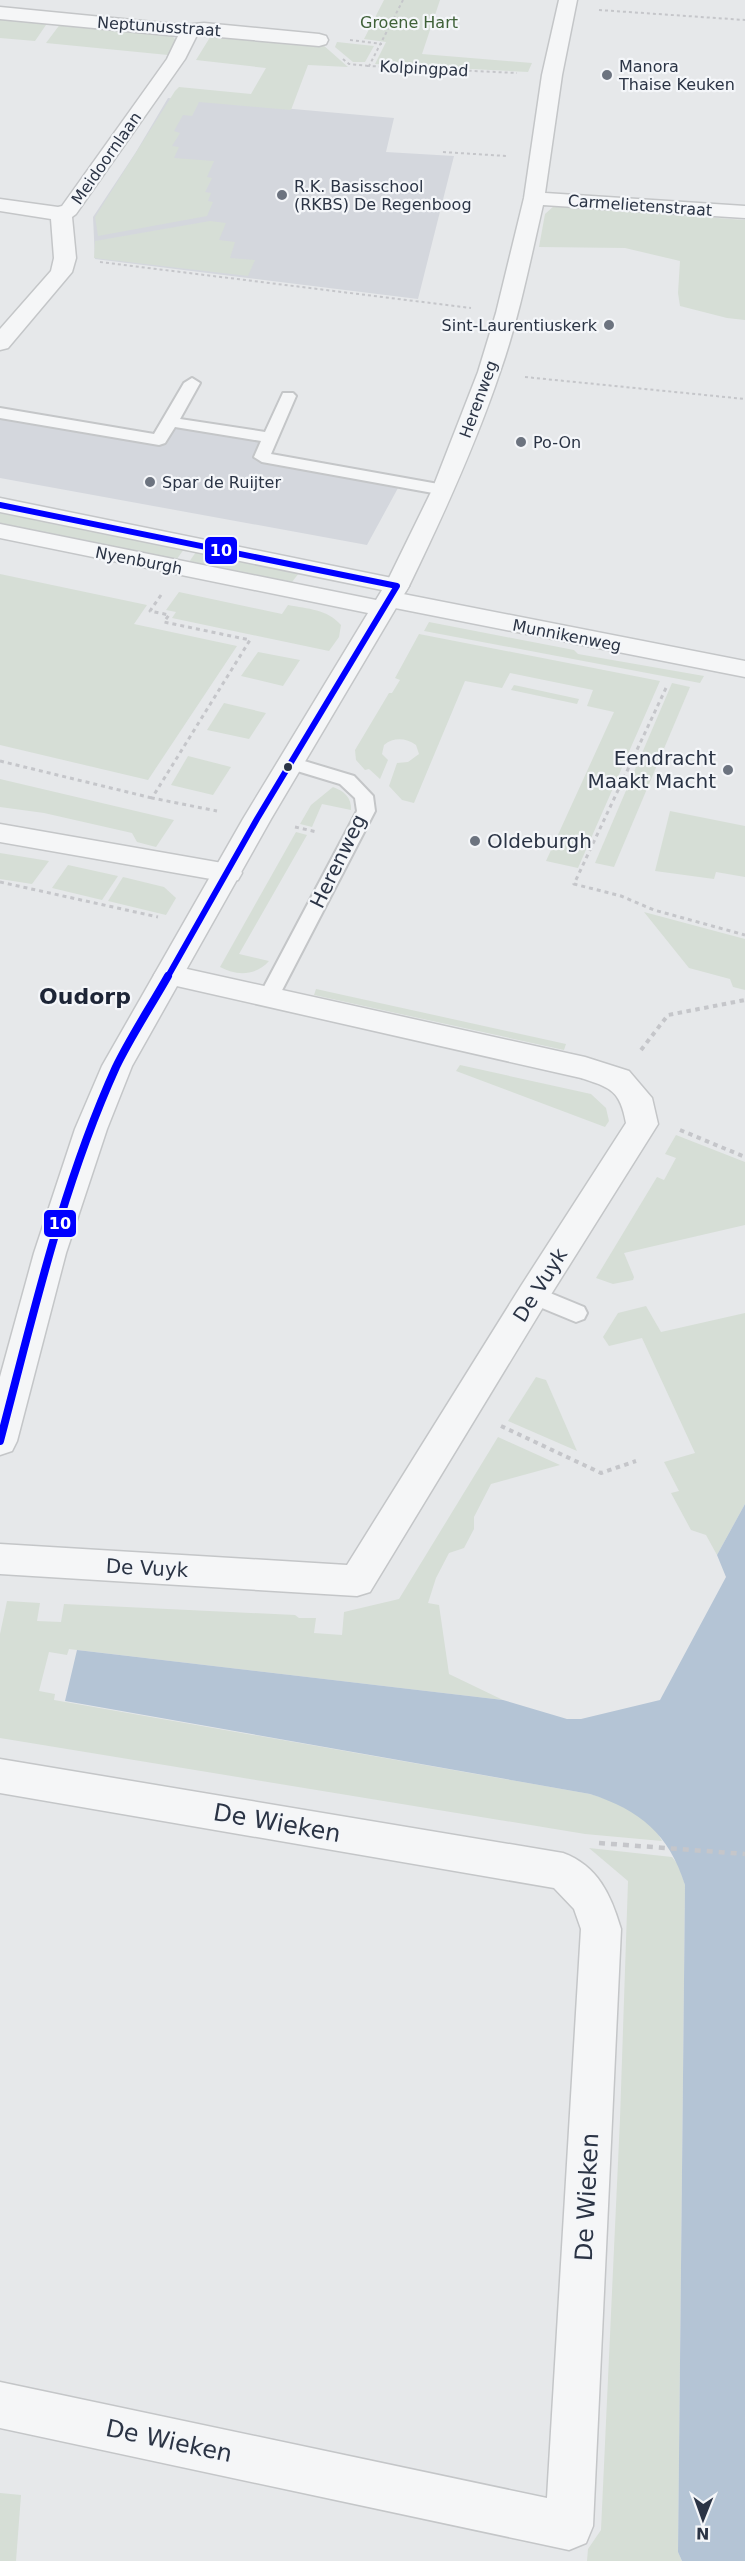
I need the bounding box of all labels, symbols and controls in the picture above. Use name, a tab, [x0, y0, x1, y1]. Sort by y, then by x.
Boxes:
street label: Neptunusstraat	[96, 13, 222, 40]
park label: Groene Hart	[360, 13, 458, 32]
street label: Kolpingpad	[379, 57, 469, 80]
place label: Manora Thaise Keuken	[618, 57, 735, 94]
marker: Manora Thaise Keuken	[600, 68, 614, 82]
street label: Meidoornlaan	[68, 108, 145, 208]
place label: R.K. Basisschool (RKBS) De Regenboog	[294, 177, 472, 214]
marker: R.K. Basisschool (RKBS) De Regenboog	[275, 188, 289, 202]
street label: Carmelietenstraat	[567, 191, 713, 220]
place label: Sint-Laurentiuskerk	[442, 316, 598, 335]
marker: Sint-Laurentiuskerk	[602, 318, 616, 332]
street label: Herenweg	[456, 358, 501, 441]
place label: Po-On	[533, 433, 581, 452]
marker: Po-On	[514, 435, 528, 449]
place label: Spar de Ruijter	[162, 473, 281, 492]
marker: Spar de Ruijter	[143, 475, 157, 489]
line badge: 10	[204, 536, 238, 565]
text: 10	[210, 541, 232, 560]
street label: Nyenburgh	[94, 543, 184, 578]
street label: Munnikenweg	[511, 616, 623, 655]
place label: Eendracht Maakt Macht	[587, 746, 716, 793]
unlabelled marker	[282, 761, 294, 773]
marker: Eendracht Maakt Macht	[721, 763, 735, 777]
street label: Herenweg	[305, 810, 371, 912]
place label: Oldeburgh	[487, 829, 592, 853]
marker: Oldeburgh	[468, 834, 482, 848]
district label: Oudorp	[39, 984, 131, 1009]
line badge: 10	[43, 1209, 77, 1238]
text: 10	[49, 1214, 71, 1233]
street label: De Vuyk	[508, 1243, 572, 1326]
street label: De Vuyk	[105, 1554, 189, 1582]
street label: De Wieken	[211, 1798, 343, 1848]
street label: De Wieken	[570, 2132, 604, 2262]
street label: De Wieken	[103, 2414, 235, 2468]
north arrow	[673, 2489, 733, 2549]
text: N	[696, 2524, 710, 2543]

